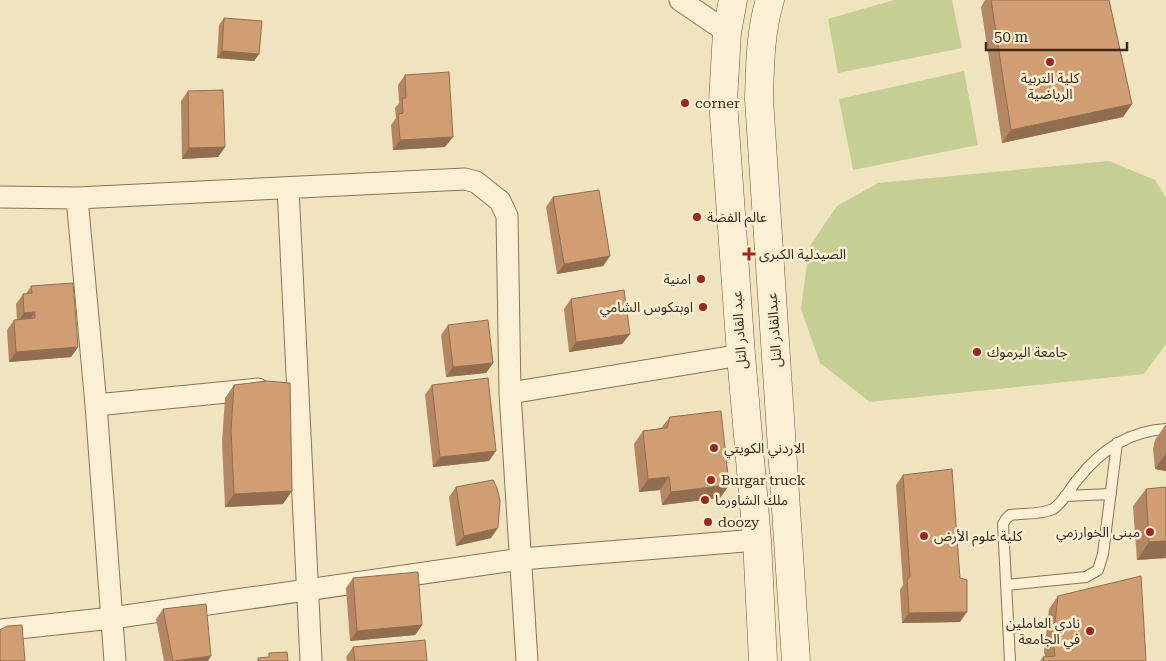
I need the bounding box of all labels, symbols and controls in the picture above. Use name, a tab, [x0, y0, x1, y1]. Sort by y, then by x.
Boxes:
scale bar	[986, 20, 1127, 52]
text: 50 m	[994, 28, 1029, 46]
marker: كلية التربية الرياضية	[1044, 56, 1056, 68]
place label: كلية التربية الرياضية	[1021, 70, 1080, 103]
place label: corner	[695, 95, 740, 111]
marker: corner	[679, 97, 691, 109]
place label: عالم الفضة	[707, 209, 767, 228]
marker: عالم الفضة	[691, 211, 703, 223]
place label: الصيدلية الكبرى	[759, 246, 846, 263]
marker: الصيدلية الكبرى	[743, 248, 755, 260]
place label: امنية	[663, 271, 691, 287]
marker: امنية	[695, 273, 707, 285]
street label: عبد القادر التل	[728, 290, 751, 370]
street label: عبدالقادر التل	[763, 292, 786, 368]
place label: اوبتكوس الشامي	[600, 299, 693, 318]
marker: اوبتكوس الشامي	[697, 301, 709, 313]
place label: جامعة اليرموك	[987, 344, 1068, 361]
marker: جامعة اليرموك	[971, 346, 983, 358]
place label: الاردني الكويتي	[724, 440, 805, 459]
marker: الاردني الكويتي	[708, 442, 720, 454]
place label: Burgar truck	[721, 472, 806, 488]
marker: Burgar truck	[705, 474, 717, 486]
place label: ملك الشاورما	[715, 492, 788, 509]
marker: ملك الشاورما	[699, 494, 711, 506]
place label: doozy	[718, 514, 760, 530]
marker: doozy	[702, 516, 714, 528]
place label: مبنى الخوارزمي	[1056, 524, 1140, 543]
marker: مبنى الخوارزمي	[1144, 526, 1156, 538]
place label: كلية علوم الأرض	[934, 528, 1022, 547]
marker: كلية علوم الأرض	[918, 530, 930, 542]
place label: نادي العاملين في الجامعة	[1006, 615, 1080, 650]
marker: نادي العاملين في الجامعة	[1084, 625, 1096, 637]

